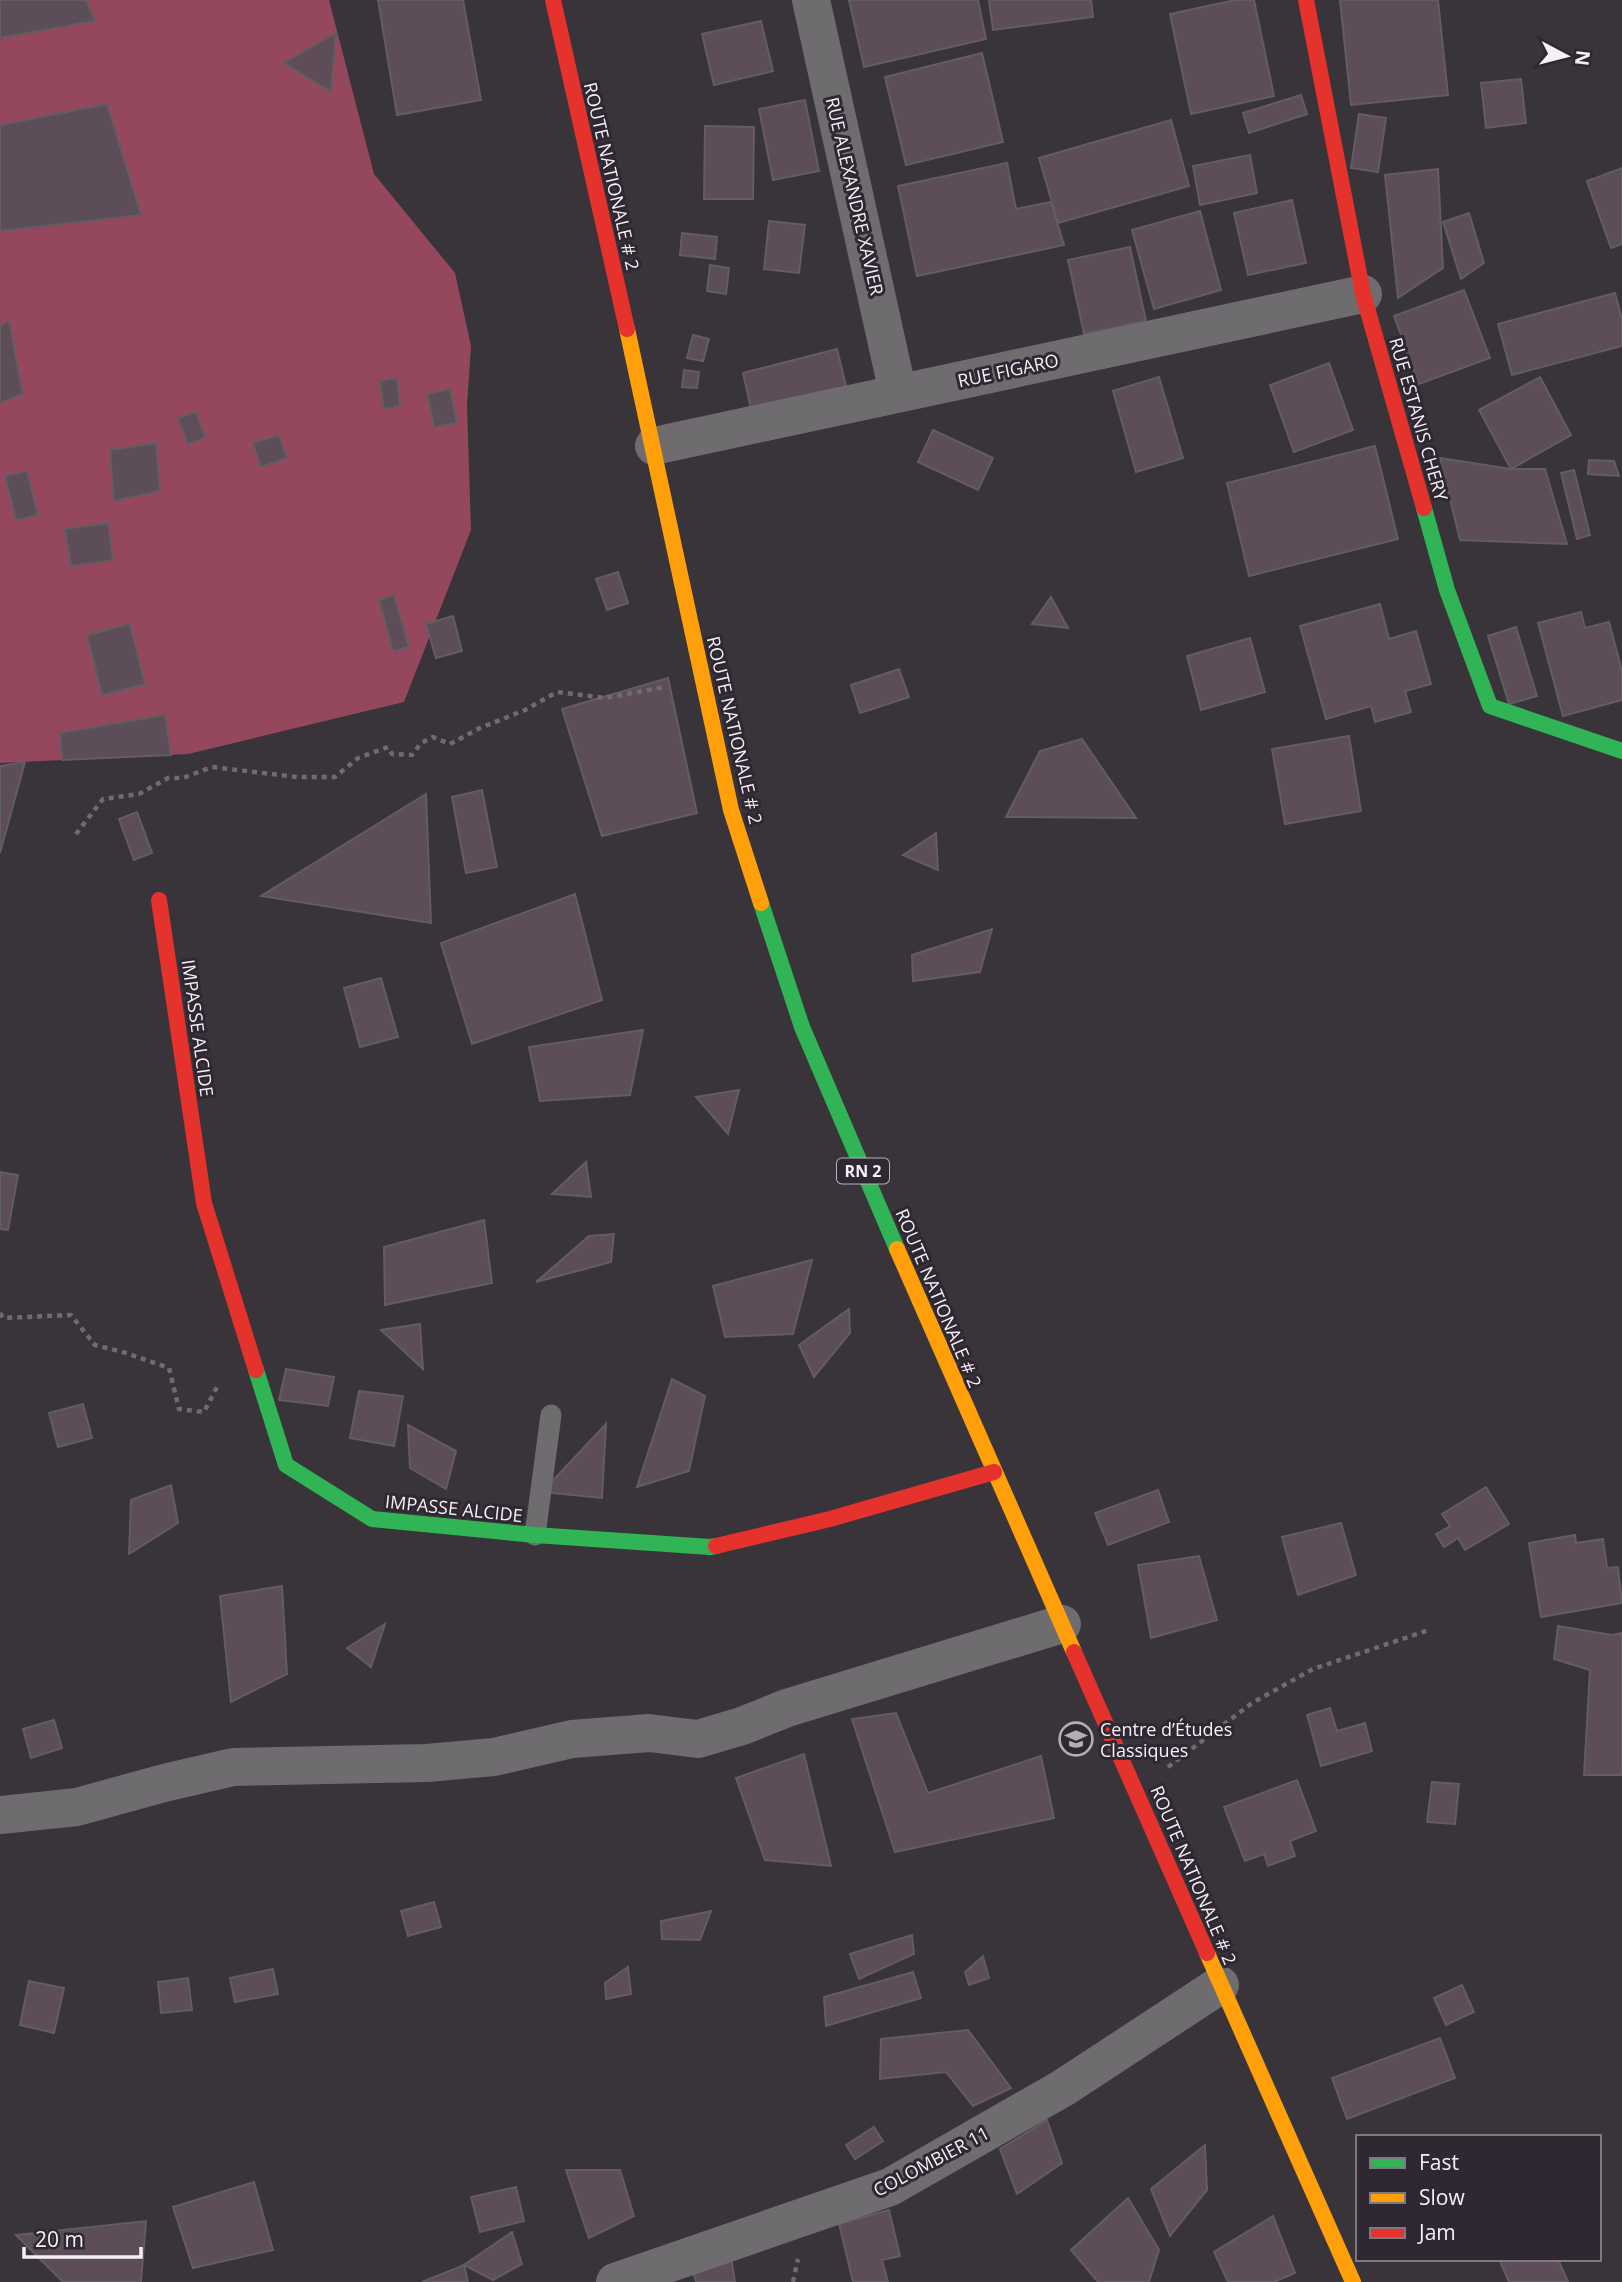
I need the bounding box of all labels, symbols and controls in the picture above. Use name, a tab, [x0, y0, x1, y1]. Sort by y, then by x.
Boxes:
north arrow	[1531, 21, 1601, 91]
text: N	[1569, 49, 1597, 67]
street label: ROUTE NATIONALE # 2	[579, 80, 645, 272]
street label: RUE ALEXANDRE XAVIER	[821, 95, 889, 297]
street label: RUE ESTANIS CHERY	[1384, 334, 1454, 504]
street label: RUE FIGARO	[955, 348, 1061, 392]
street label: ROUTE NATIONALE # 2	[702, 634, 768, 826]
street label: IMPASSE ALCIDE	[177, 958, 219, 1098]
road number: RN 2	[837, 1158, 889, 1184]
street label: ROUTE NATIONALE # 2	[890, 1205, 988, 1391]
street label: IMPASSE ALCIDE	[384, 1489, 524, 1527]
place label: Centre d’Études Classiques	[1100, 1717, 1232, 1762]
school or university icon: Centre d’Études Classiques	[1057, 1720, 1095, 1758]
street label: ROUTE NATIONALE # 2	[1145, 1782, 1243, 1968]
street label: COLOMBIER 11	[869, 2120, 993, 2202]
legend	[1356, 2135, 1601, 2261]
text: Fast	[1419, 2148, 1459, 2176]
text: Slow	[1419, 2183, 1465, 2211]
scale bar	[24, 2216, 142, 2260]
text: Jam	[1417, 2218, 1456, 2246]
text: 20 m	[35, 2225, 84, 2253]

